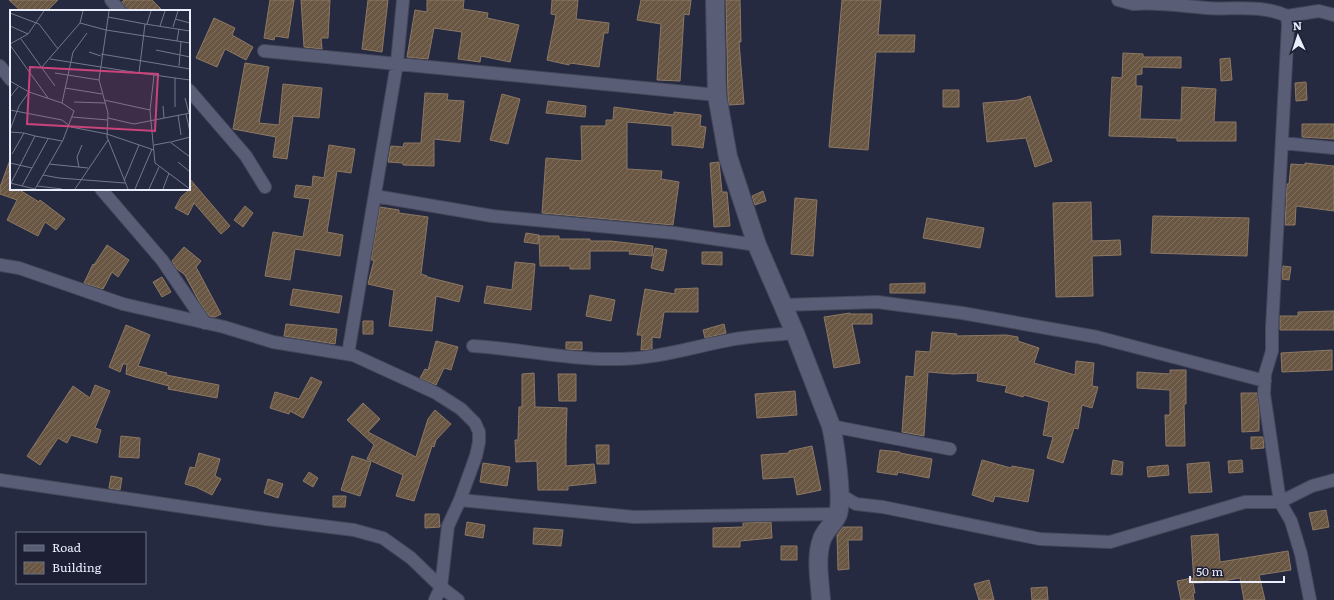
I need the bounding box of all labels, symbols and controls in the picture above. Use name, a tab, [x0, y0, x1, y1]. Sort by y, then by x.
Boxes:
inset map	[10, 10, 190, 190]
north arrow	[1278, 16, 1318, 56]
text: N	[1292, 17, 1302, 33]
legend	[16, 532, 146, 584]
text: Road	[52, 538, 82, 556]
text: Building	[52, 558, 102, 576]
scale bar	[1190, 558, 1284, 584]
text: 50 m	[1196, 562, 1223, 580]

